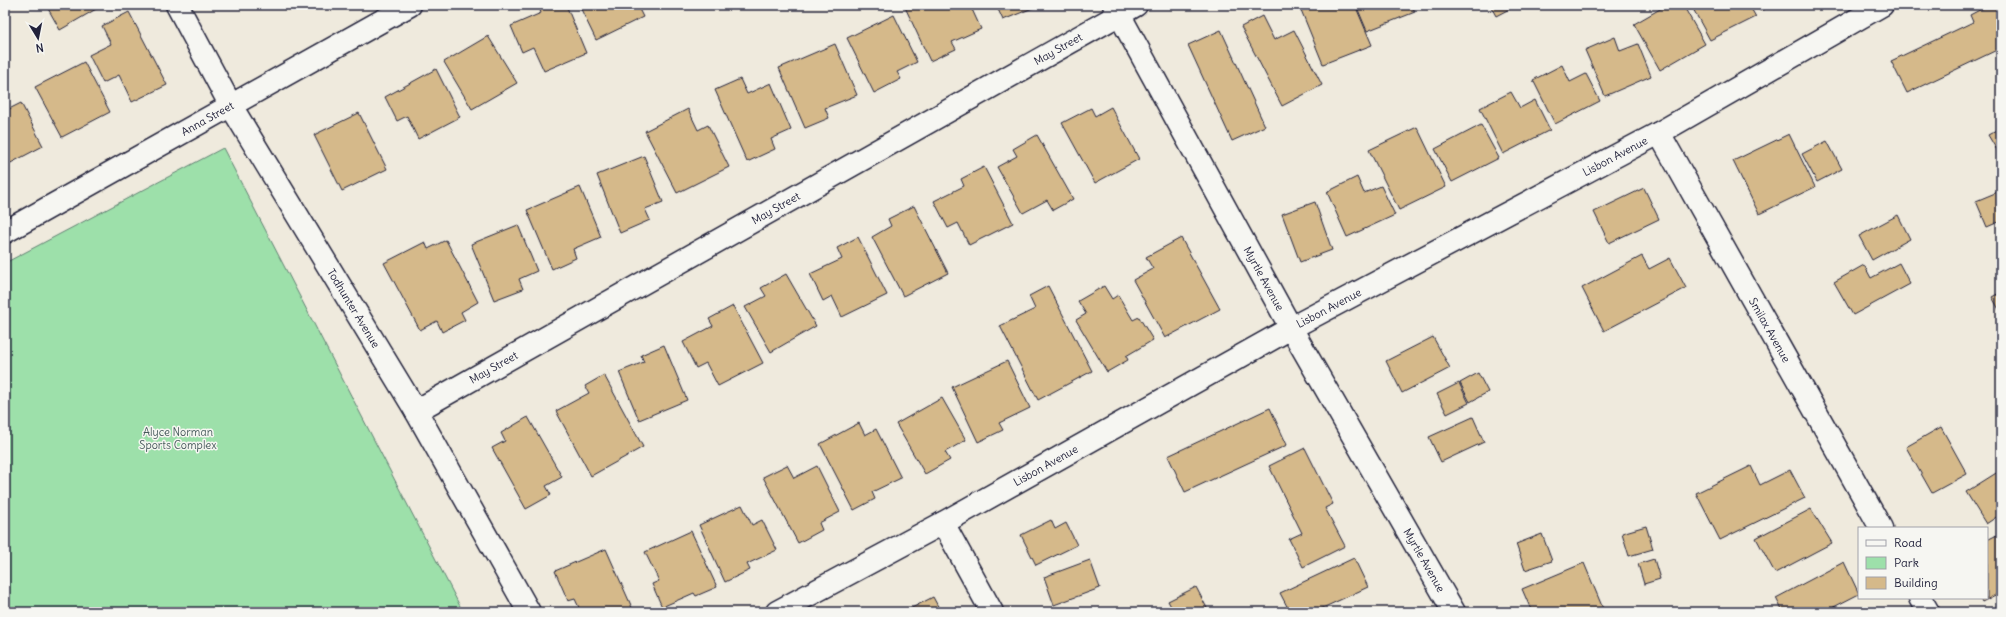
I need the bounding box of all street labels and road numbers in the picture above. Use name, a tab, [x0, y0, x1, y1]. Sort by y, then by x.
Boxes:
street label: May Street	[1031, 30, 1085, 68]
street label: Anna Street	[179, 98, 236, 139]
street label: Lisbon Avenue	[1580, 133, 1650, 179]
street label: May Street	[749, 189, 803, 227]
street label: Myrtle Avenue	[1241, 244, 1287, 313]
street label: Todhunter Avenue	[324, 266, 383, 350]
street label: Lisbon Avenue	[1294, 285, 1364, 331]
street label: Smilax Avenue	[1746, 295, 1793, 365]
street label: May Street	[467, 348, 520, 386]
street label: Lisbon Avenue	[1011, 442, 1080, 489]
street label: Myrtle Avenue	[1400, 526, 1448, 595]

